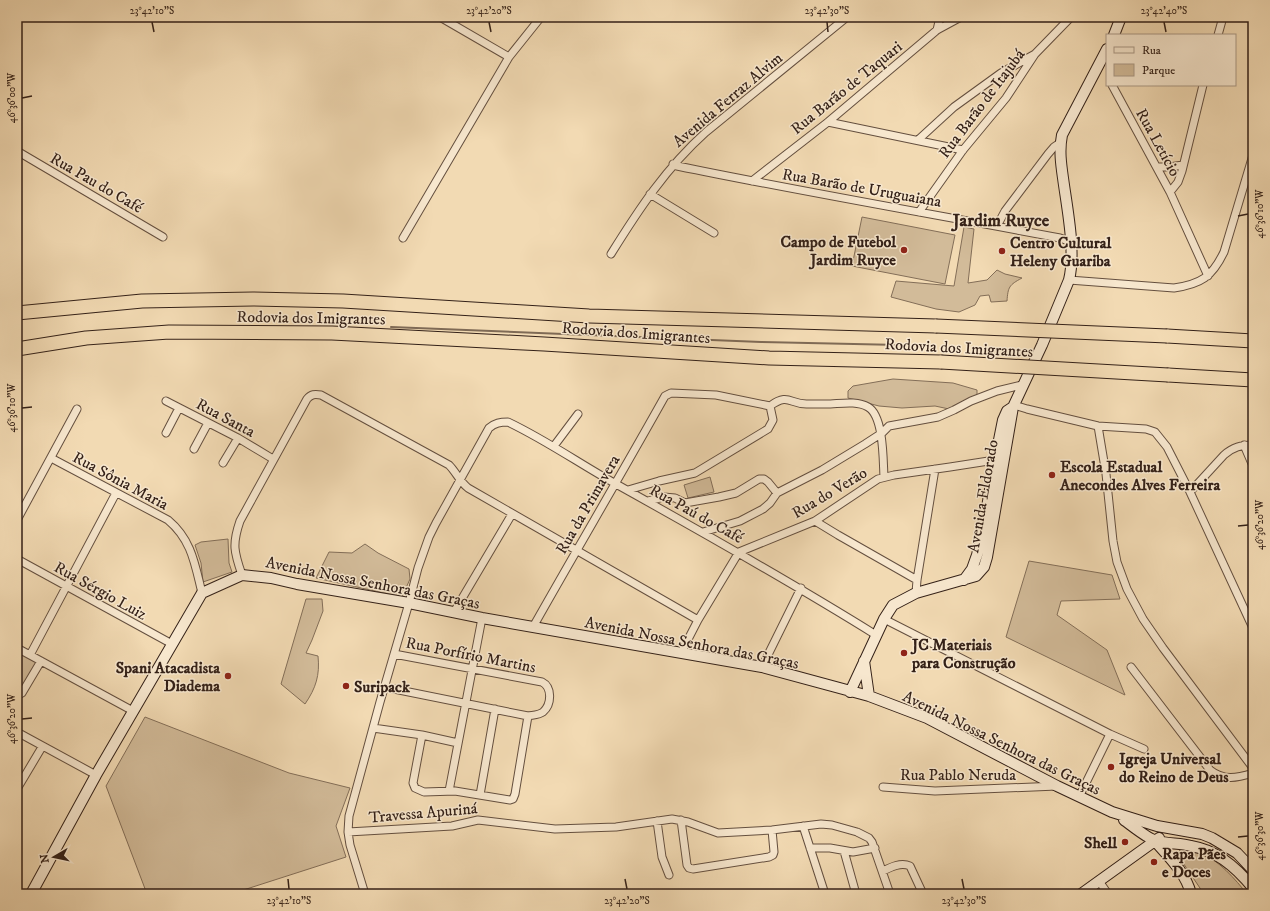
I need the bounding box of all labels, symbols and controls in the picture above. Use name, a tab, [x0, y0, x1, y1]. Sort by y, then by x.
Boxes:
text: 23°42'10"S	[130, 5, 174, 17]
text: 23°42'20"S	[466, 5, 512, 17]
text: 23°42'30"S	[805, 5, 849, 17]
text: 23°42'40"S	[1141, 5, 1187, 17]
legend	[1106, 34, 1236, 86]
street label: Rua Barão de Taquari	[787, 37, 906, 139]
text: Rua	[1142, 43, 1162, 58]
street label: Rua Barão de Itajubá	[934, 45, 1030, 162]
street label: Avenida Ferraz Alvim	[669, 48, 787, 152]
text: Parque	[1142, 63, 1175, 78]
text: 46°36'00"W	[6, 72, 18, 123]
street label: Rua Letício	[1131, 105, 1185, 180]
street label: Rua Pau do Café	[46, 148, 147, 218]
street label: Rua Barão de Uruguaiana	[781, 164, 943, 212]
text: 46°36'10"W	[1254, 189, 1266, 238]
district label: Jardim Ruyce	[951, 210, 1050, 232]
place label: Campo de Futebol Jardim Ruyce	[780, 232, 897, 270]
place label: Centro Cultural Heleny Guariba	[1010, 233, 1113, 271]
marker: Campo de Futebol Jardim Ruyce	[899, 245, 909, 255]
marker: Centro Cultural Heleny Guariba	[997, 246, 1007, 256]
street label: Rodovia dos Imigrantes	[236, 307, 385, 329]
street label: Rodovia dos Imigrantes	[561, 318, 711, 348]
street label: Rodovia dos Imigrantes	[884, 334, 1034, 362]
text: 46°36'10"W	[6, 383, 18, 432]
street label: Rua Santa	[193, 394, 259, 442]
street label: Avenida Eldorado	[963, 438, 1003, 554]
street label: Rua Sônia Maria	[69, 447, 172, 515]
street label: Rua da Primavera	[551, 451, 624, 558]
place label: Escola Estadual Anecondes Alves Ferreira	[1059, 457, 1221, 495]
street label: Rua do Verão	[788, 462, 871, 523]
marker: Escola Estadual Anecondes Alves Ferreira	[1047, 470, 1057, 480]
street label: Rua Paú do Café	[646, 480, 747, 548]
text: 46°36'20"W	[1254, 499, 1266, 550]
street label: Avenida Nossa Senhora das Graças	[264, 552, 482, 614]
street label: Rua Sérgio Luiz	[51, 557, 150, 625]
street label: Avenida Nossa Senhora das Graças	[583, 612, 801, 674]
street label: Rua Porfírio Martins	[404, 633, 538, 677]
place label: JC Materiais para Construção	[910, 635, 1016, 673]
marker: JC Materiais para Construção	[899, 648, 909, 658]
place label: Spani Atacadista Diadema	[116, 658, 221, 696]
marker: Spani Atacadista Diadema	[223, 671, 233, 681]
place label: Suripack	[354, 677, 411, 697]
marker: Suripack	[341, 681, 351, 691]
street label: Avenida Nossa Senhora das Graças	[899, 686, 1104, 800]
text: 46°36'20"W	[6, 693, 18, 744]
place label: Igreja Universal do Reino de Deus	[1119, 749, 1229, 787]
marker: Igreja Universal do Reino de Deus	[1106, 762, 1116, 772]
street label: Rua Pablo Neruda	[900, 765, 1016, 785]
street label: Travessa Apuriná	[368, 798, 478, 828]
text: 46°36'30"W	[1254, 811, 1266, 860]
place label: Shell	[1084, 833, 1118, 853]
north arrow	[34, 837, 74, 877]
marker: Shell	[1120, 837, 1130, 847]
place label: Rapa Pães e Doces	[1162, 844, 1226, 882]
text: N	[37, 853, 53, 864]
marker: Rapa Pães e Doces	[1149, 857, 1159, 867]
text: 23°42'10"S	[267, 895, 311, 907]
text: 23°42'20"S	[604, 895, 650, 907]
text: 23°42'30"S	[942, 895, 986, 907]

